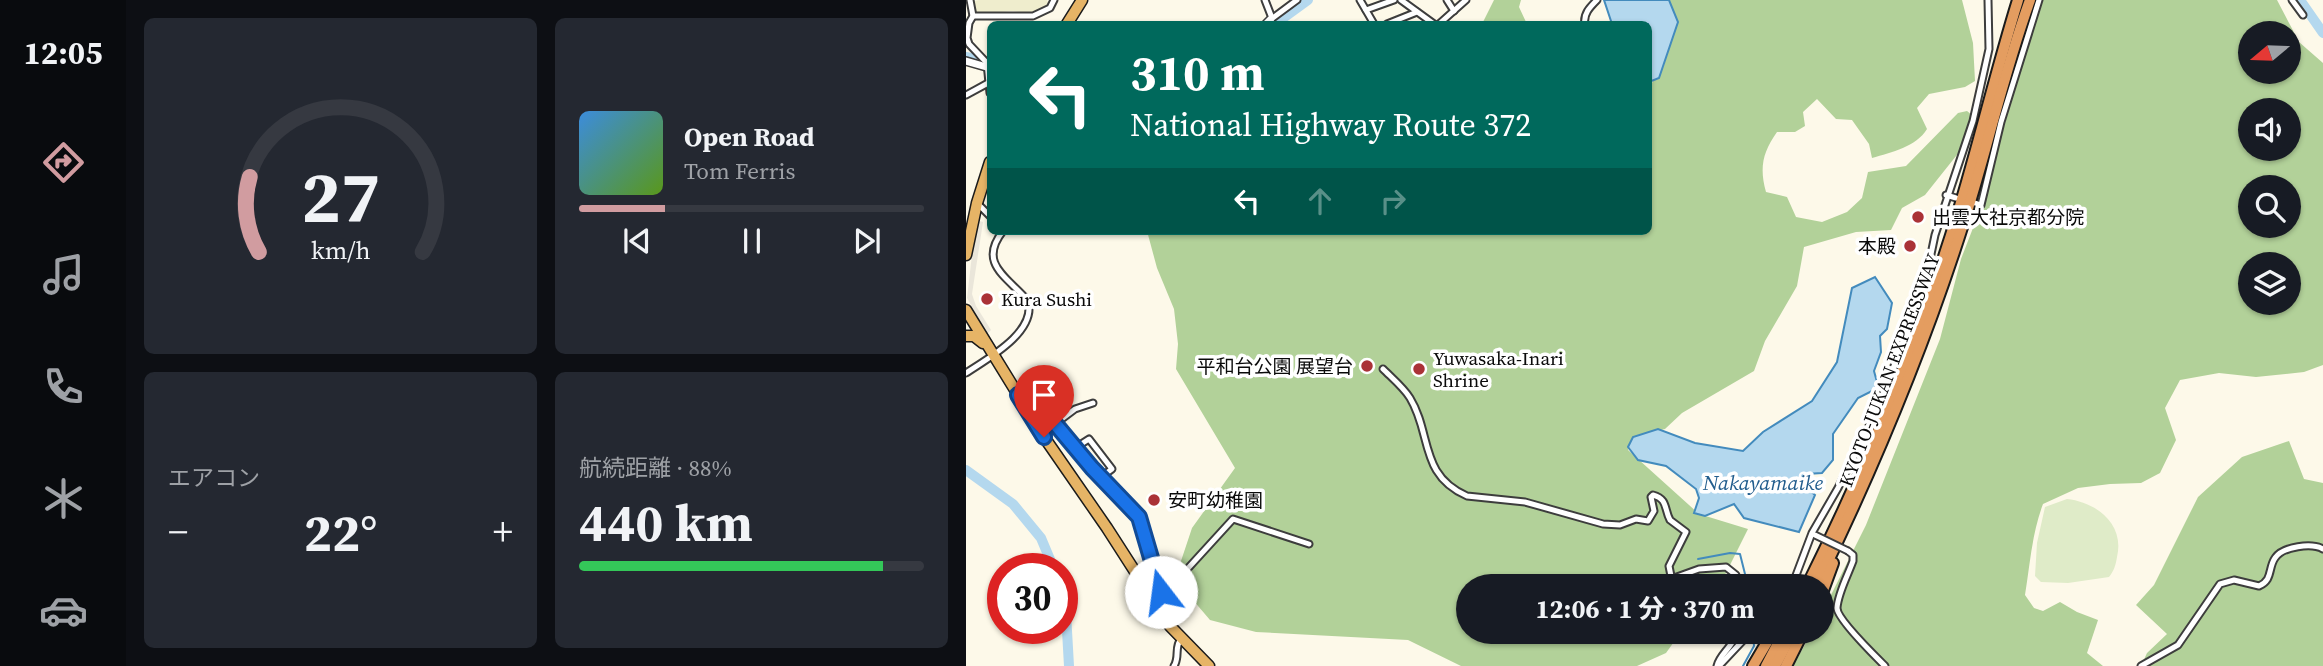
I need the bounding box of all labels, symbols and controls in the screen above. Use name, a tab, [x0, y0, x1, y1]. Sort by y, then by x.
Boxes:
north arrow	[2238, 21, 2301, 84]
map controls	[2238, 21, 2301, 315]
text: 12:05	[24, 31, 102, 75]
text: 310 m	[1130, 39, 1265, 106]
icon: left	[1015, 49, 1106, 140]
button: sound	[2238, 98, 2301, 161]
text: National Highway Route 372	[1130, 103, 1531, 147]
text: Open Road	[684, 119, 815, 155]
icon: directions	[39, 138, 88, 187]
text: 27	[301, 147, 380, 246]
text: Tom Ferris	[684, 155, 795, 187]
button: search	[2238, 175, 2301, 238]
icon: left	[1228, 182, 1266, 220]
icon: ahead	[1301, 182, 1339, 220]
icon: right	[1374, 182, 1412, 220]
place label: 出雲大社京都分院	[1932, 204, 2084, 230]
marker: 出雲大社京都分院	[1910, 209, 1926, 225]
icon: previous	[618, 222, 656, 260]
icon: pause	[733, 222, 771, 260]
icon: next	[848, 222, 886, 260]
text: km/h	[311, 233, 370, 267]
place label: 本殿	[1858, 233, 1896, 259]
marker: 本殿	[1902, 238, 1918, 254]
icon: music	[39, 250, 88, 299]
street label: KYOTO-JUKAN EXPRESSWAY	[1832, 250, 1946, 490]
button: layers	[2238, 252, 2301, 315]
place label: Kura Sushi	[1001, 286, 1092, 312]
marker: Kura Sushi	[979, 291, 995, 307]
place label: Yuwasaka-Inari Shrine	[1433, 345, 1564, 393]
place label: 平和台公園 展望台	[1197, 353, 1353, 379]
marker: 平和台公園 展望台	[1359, 358, 1375, 374]
marker: Yuwasaka-Inari Shrine	[1411, 361, 1427, 377]
icon: phone	[39, 362, 88, 411]
pin	[1014, 365, 1074, 437]
icon: arrive	[1025, 376, 1063, 414]
text: 航続距離 · 88%	[579, 452, 732, 484]
text: エアコン	[168, 462, 260, 494]
water label: Nakayamaike	[1702, 468, 1823, 497]
icon: climate	[39, 474, 88, 523]
text: 440 km	[579, 487, 753, 558]
place label: 安町幼稚園	[1168, 487, 1263, 513]
marker: 安町幼稚園	[1146, 492, 1162, 508]
text: 22°	[304, 497, 377, 568]
text: −	[168, 506, 188, 558]
text: +	[493, 506, 513, 558]
speed limit sign: 30	[987, 553, 1078, 644]
position arrow	[1124, 555, 1198, 629]
icon: car	[39, 586, 88, 635]
text: 12:06 · 1 分 · 370 m	[1535, 591, 1755, 627]

